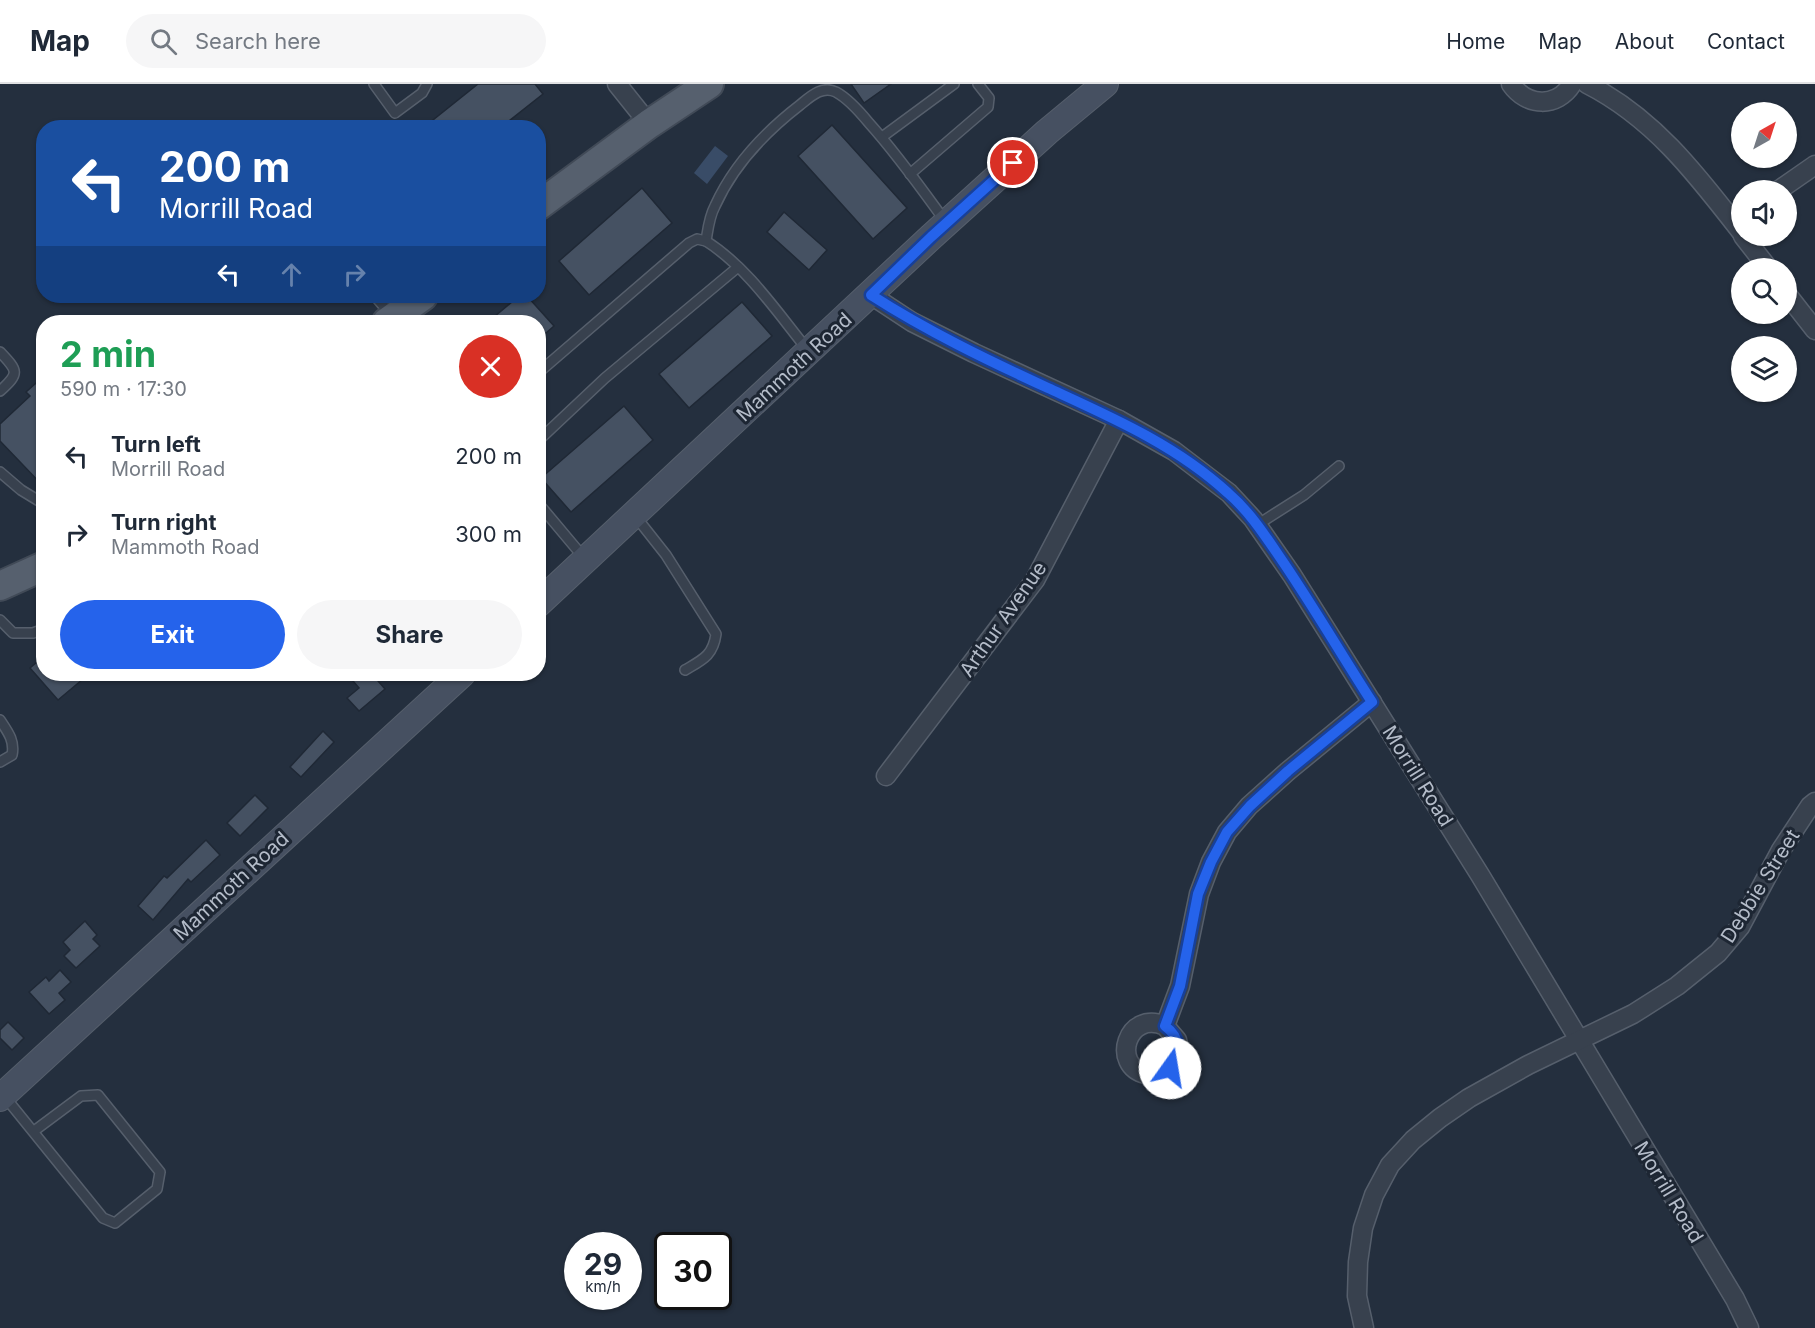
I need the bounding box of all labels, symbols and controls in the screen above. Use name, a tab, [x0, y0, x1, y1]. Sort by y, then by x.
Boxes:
search box	[126, 14, 546, 68]
text: Map	[30, 24, 90, 58]
icon: search	[147, 25, 180, 58]
text: Search here	[195, 28, 321, 54]
text: Home	[1446, 29, 1505, 54]
text: Map	[1538, 29, 1582, 54]
text: About	[1615, 29, 1674, 54]
text: Contact	[1707, 29, 1785, 54]
north arrow	[1731, 102, 1797, 168]
map controls	[1731, 102, 1797, 402]
pin	[987, 137, 1038, 188]
text: 200 m	[159, 141, 290, 192]
icon: left	[60, 144, 138, 222]
icon: arrive	[996, 146, 1029, 179]
button: sound	[1731, 180, 1797, 246]
text: Morrill Road	[159, 192, 313, 225]
icon: left	[212, 258, 245, 291]
icon: ahead	[275, 258, 308, 291]
icon: right	[338, 258, 371, 291]
button: search	[1731, 258, 1797, 324]
street label: Mammoth Road	[731, 308, 857, 426]
text: 2 min	[60, 332, 156, 376]
button: close	[459, 335, 522, 398]
button: layers	[1731, 336, 1797, 402]
text: 590 m · 17:30	[60, 377, 187, 401]
text: Turn left	[111, 431, 201, 457]
icon: left	[60, 440, 93, 473]
text: 200 m	[455, 443, 522, 469]
text: Morrill Road	[111, 457, 225, 481]
text: Turn right	[111, 509, 217, 535]
icon: right	[60, 518, 93, 551]
text: 300 m	[455, 521, 522, 547]
text: Mammoth Road	[111, 535, 260, 559]
street label: Arthur Avenue	[954, 557, 1052, 681]
button: Exit	[60, 600, 285, 669]
button: Share	[297, 600, 522, 669]
street label: Morrill Road	[1378, 721, 1458, 831]
street label: Debbie Street	[1716, 824, 1805, 947]
street label: Mammoth Road	[168, 827, 294, 945]
position arrow	[1138, 1036, 1202, 1100]
street label: Morrill Road	[1629, 1137, 1709, 1247]
speed limit sign: 30	[654, 1232, 732, 1310]
text: 29	[584, 1246, 622, 1282]
text: km/h	[585, 1277, 621, 1296]

